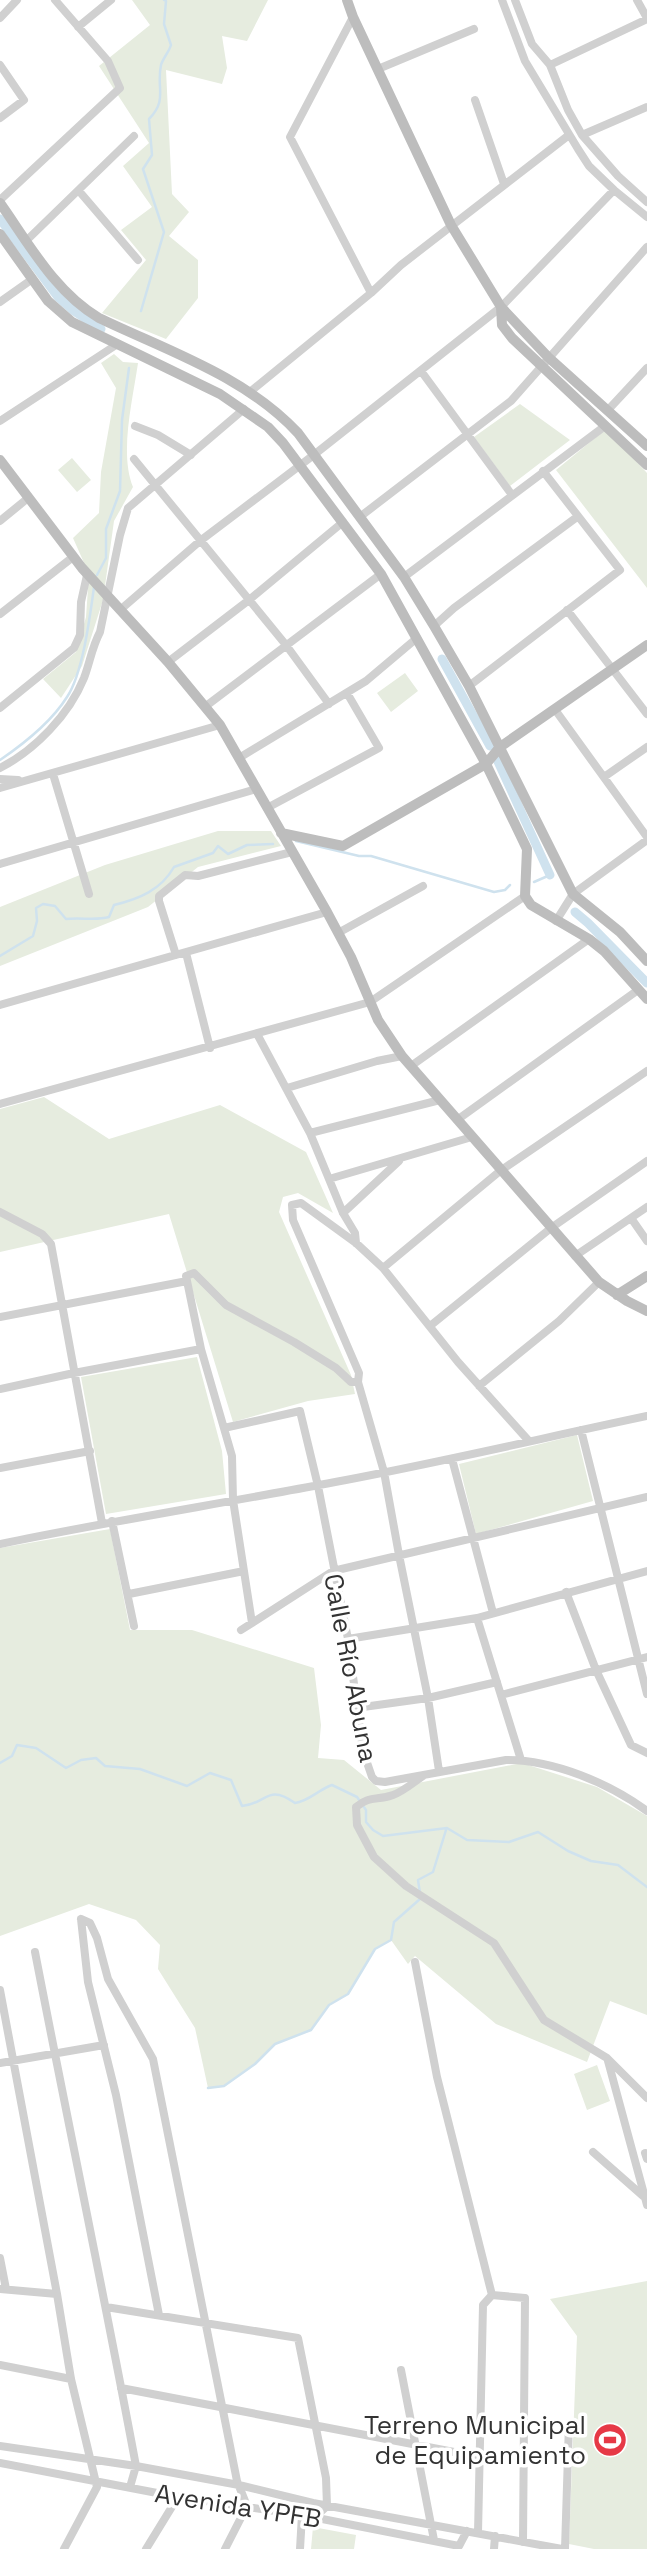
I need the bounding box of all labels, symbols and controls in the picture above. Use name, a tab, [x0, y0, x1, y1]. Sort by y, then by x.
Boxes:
street label: Calle Río Abuna	[316, 1571, 386, 1765]
place label: Terreno Municipal de Equipamiento	[364, 2408, 586, 2472]
sports icon: Terreno Municipal de Equipamiento	[591, 2421, 629, 2459]
street label: Avenida YPFB	[152, 2476, 324, 2536]

